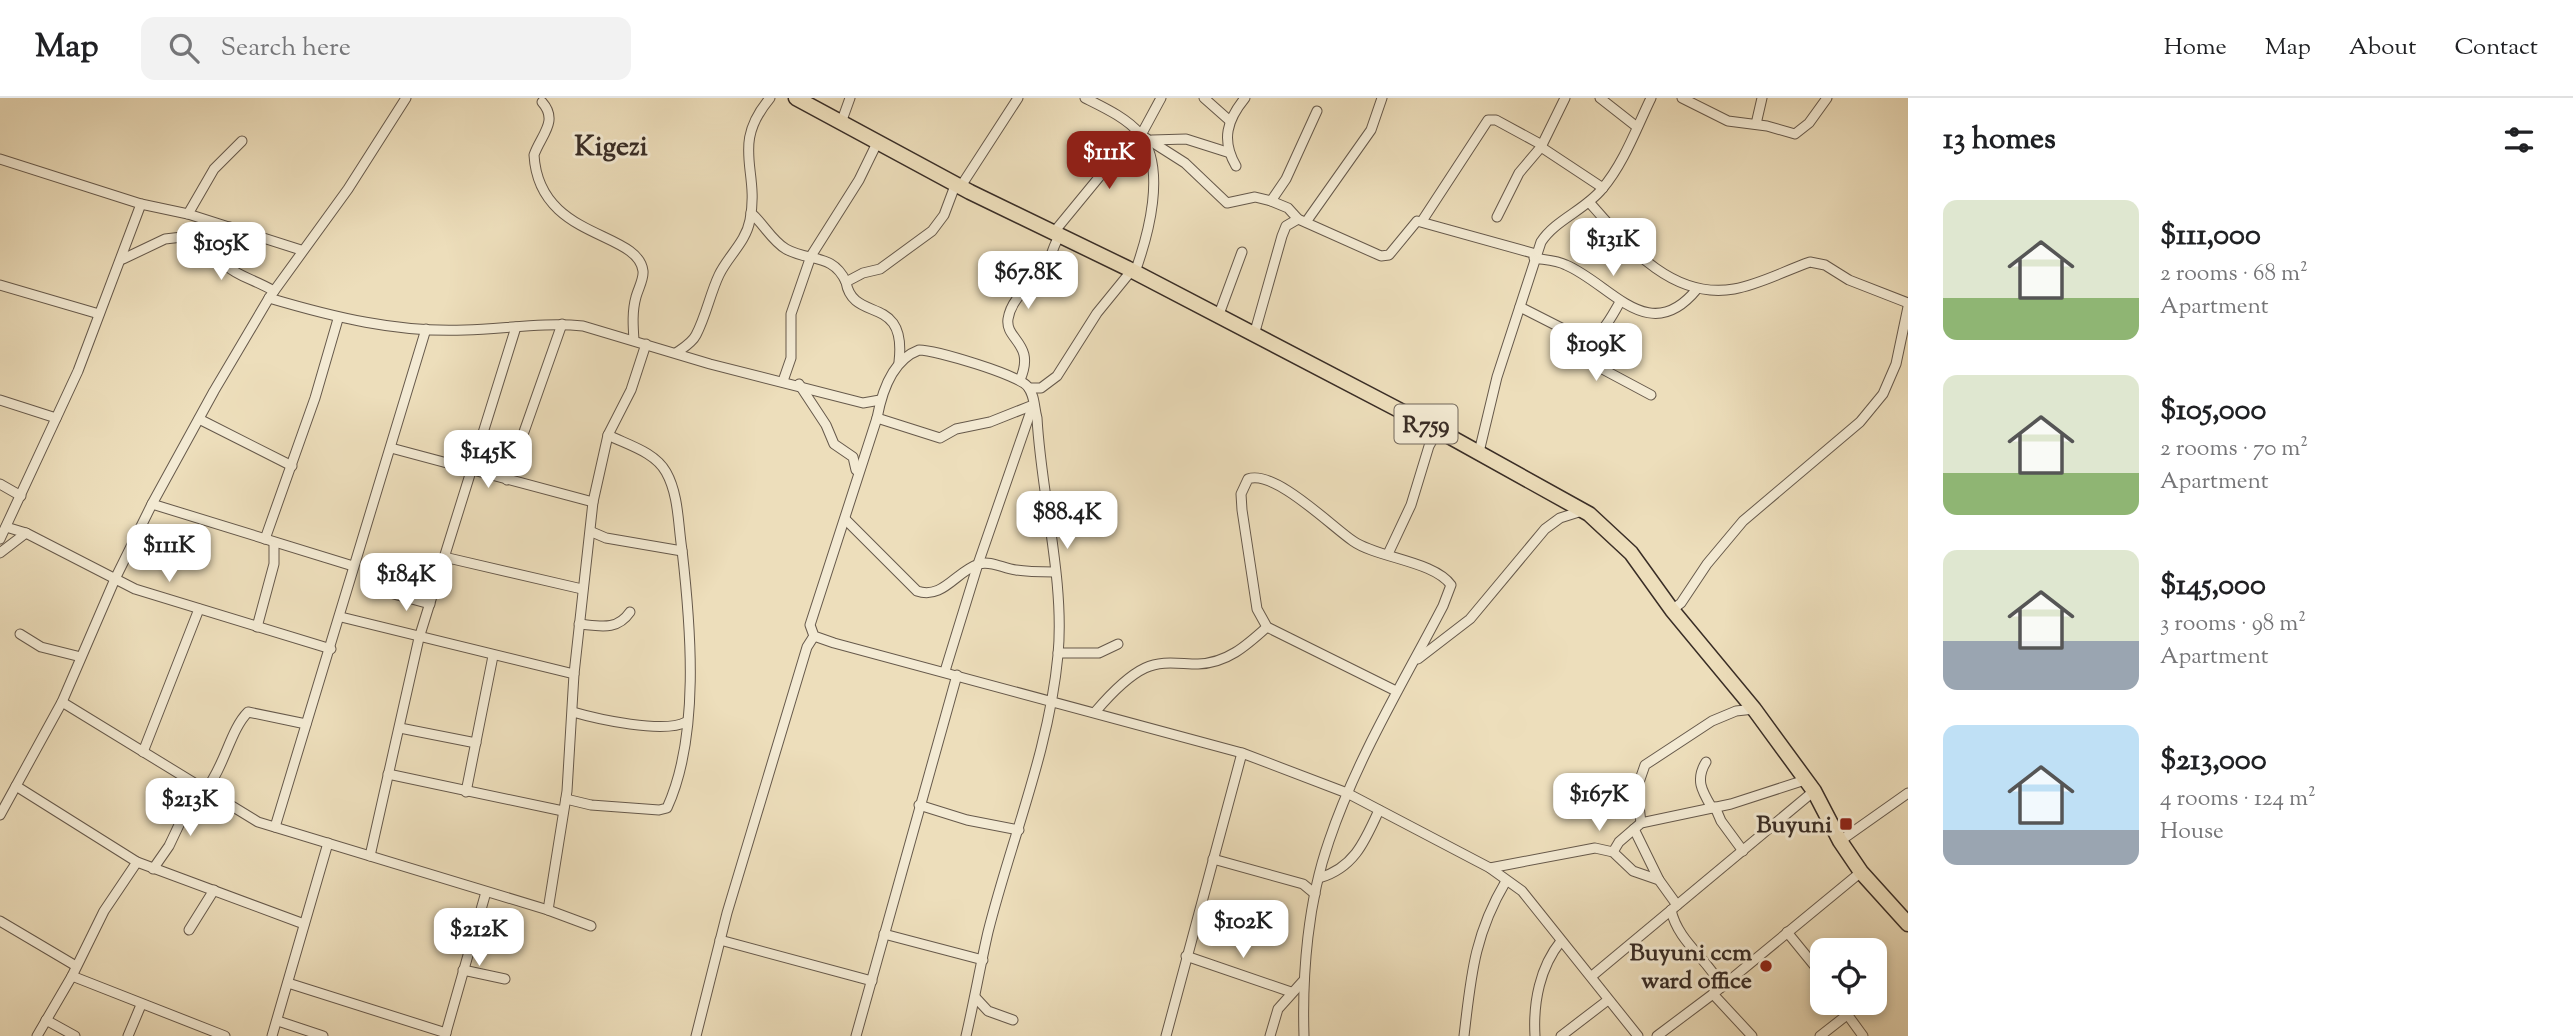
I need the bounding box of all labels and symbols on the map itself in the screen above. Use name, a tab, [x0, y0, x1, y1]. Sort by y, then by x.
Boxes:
district label: Kigezi	[574, 128, 648, 168]
pin: $111K	[1060, 132, 1158, 191]
pin: $131K	[1564, 218, 1662, 278]
pin: $105K	[172, 222, 270, 282]
pin: $67.8K	[971, 252, 1085, 311]
pin: $109K	[1547, 324, 1645, 383]
road number: R759	[1394, 404, 1458, 444]
pin: $145K	[439, 430, 537, 490]
pin: $88.4K	[1010, 491, 1124, 551]
pin: $111K	[120, 524, 218, 584]
pin: $184K	[357, 554, 455, 613]
pin: $167K	[1550, 774, 1648, 833]
pin: $213K	[141, 778, 239, 838]
place label: Buyuni	[1756, 809, 1832, 843]
marker: Buyuni	[1838, 816, 1854, 832]
pin: $102K	[1194, 900, 1292, 960]
pin: $212K	[430, 908, 528, 968]
place label: Buyuni ccm ward office	[1630, 937, 1752, 999]
marker: Buyuni ccm ward office	[1758, 958, 1774, 974]

